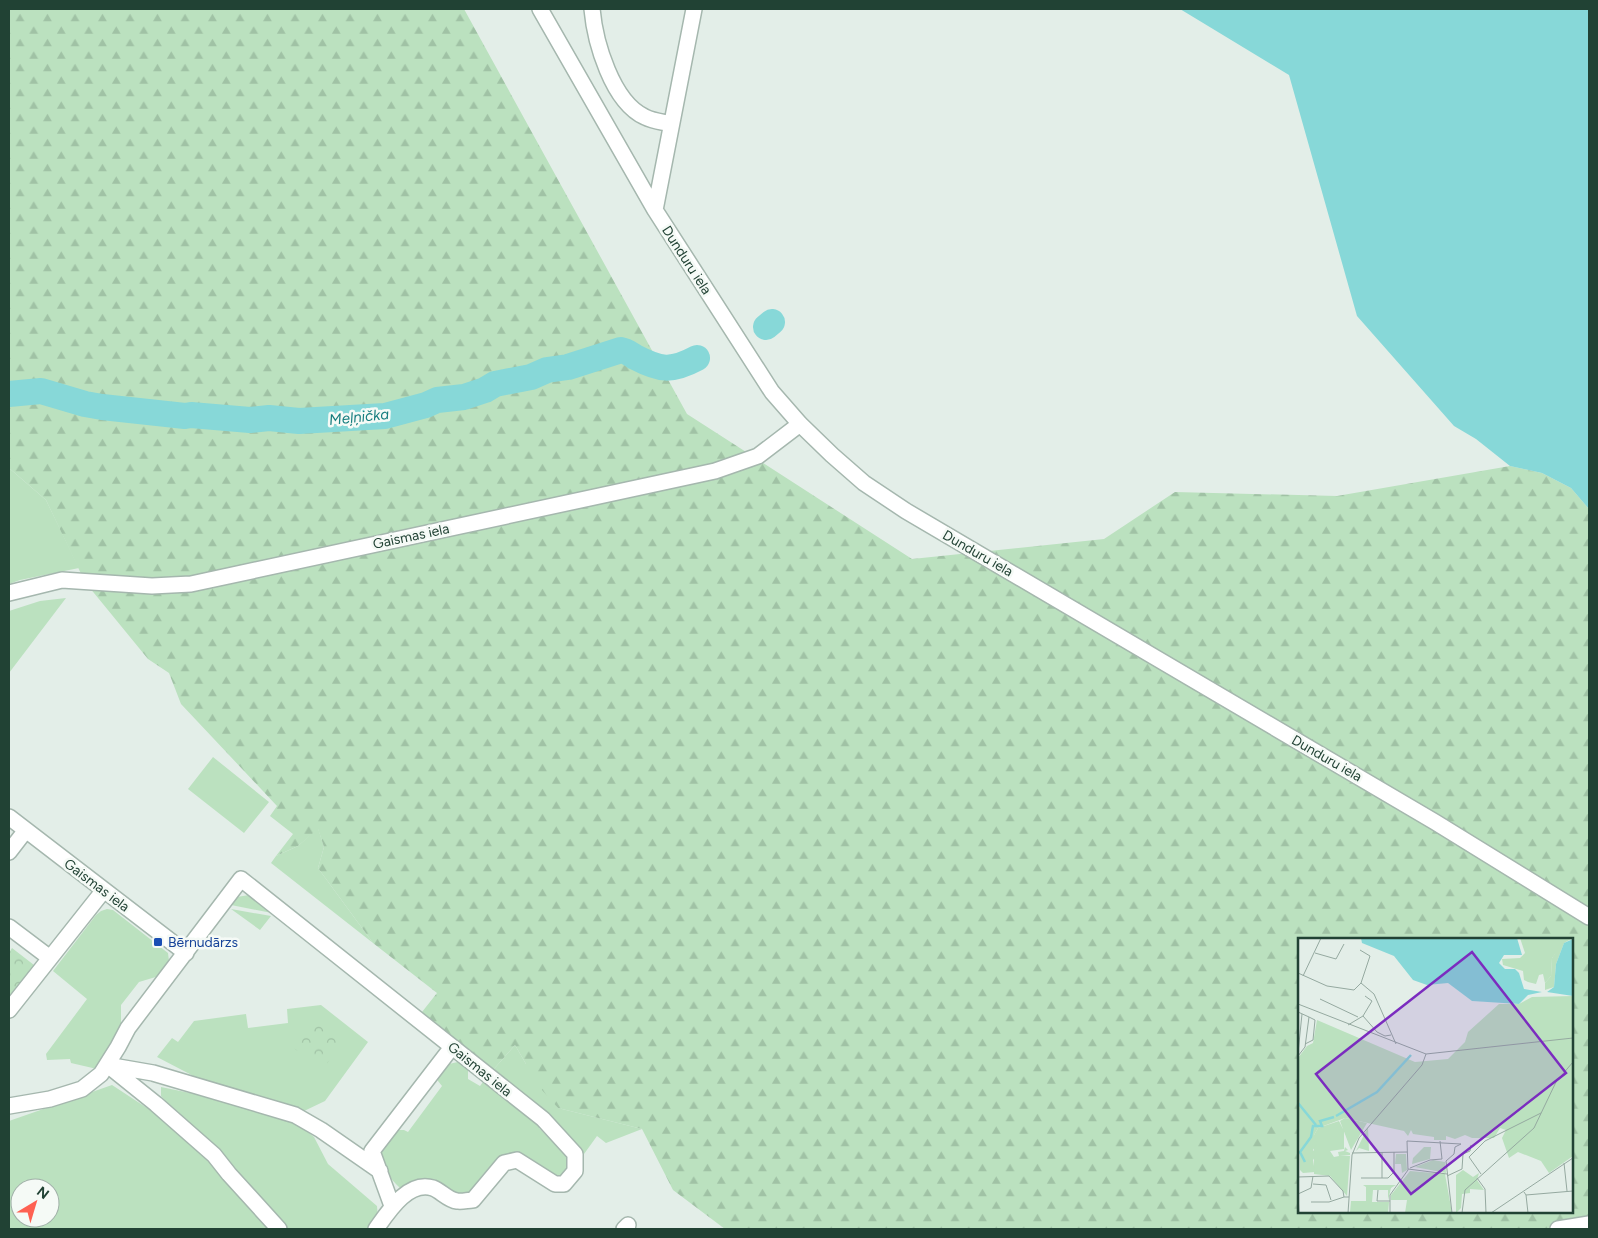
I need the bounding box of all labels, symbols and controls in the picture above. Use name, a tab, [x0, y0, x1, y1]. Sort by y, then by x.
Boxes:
street label: Dunduru iela	[658, 223, 715, 298]
water label: Meļņička	[328, 405, 390, 429]
street label: Gaismas iela	[371, 520, 451, 553]
street label: Dunduru iela	[940, 526, 1016, 580]
street label: Dunduru iela	[1289, 731, 1365, 785]
street label: Gaismas iela	[61, 855, 133, 916]
place label: Bērnudārzs	[168, 934, 238, 951]
marker: Bērnudārzs	[152, 936, 164, 948]
inset map	[1298, 938, 1573, 1213]
street label: Gaismas iela	[444, 1038, 515, 1100]
north arrow	[10, 1178, 60, 1228]
text: N	[33, 1183, 52, 1203]

